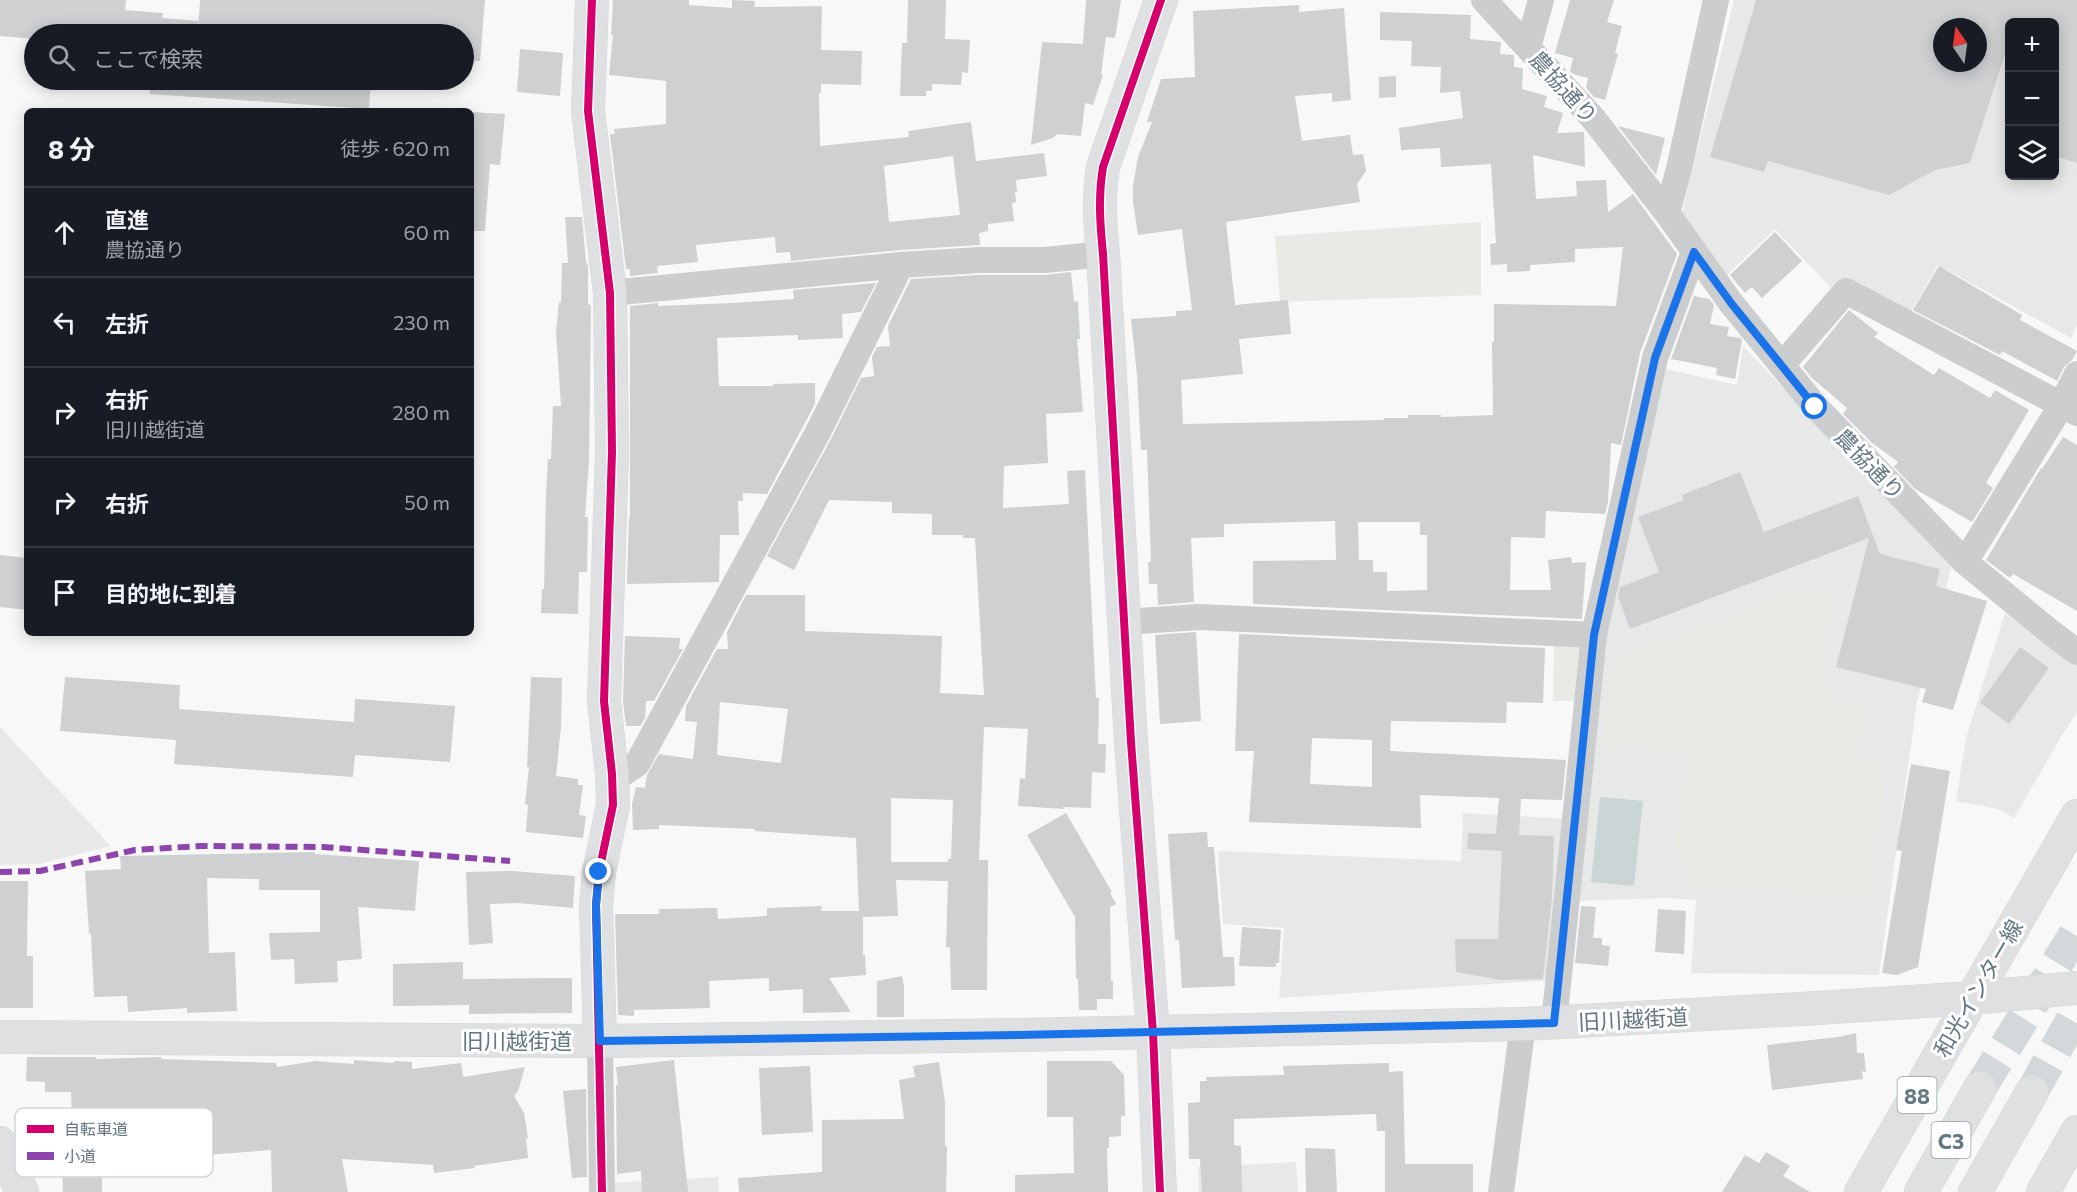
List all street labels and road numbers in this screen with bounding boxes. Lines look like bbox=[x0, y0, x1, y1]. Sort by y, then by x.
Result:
street label: 農協通り bbox=[1525, 45, 1603, 129]
street label: 農協通り bbox=[1830, 423, 1910, 505]
street label: 和光インター線 bbox=[1928, 915, 2028, 1061]
street label: 旧川越街道 bbox=[1577, 1003, 1689, 1035]
street label: 旧川越街道 bbox=[462, 1027, 572, 1054]
road number: 88 bbox=[1898, 1077, 1936, 1113]
road number: C3 bbox=[1932, 1122, 1970, 1158]

